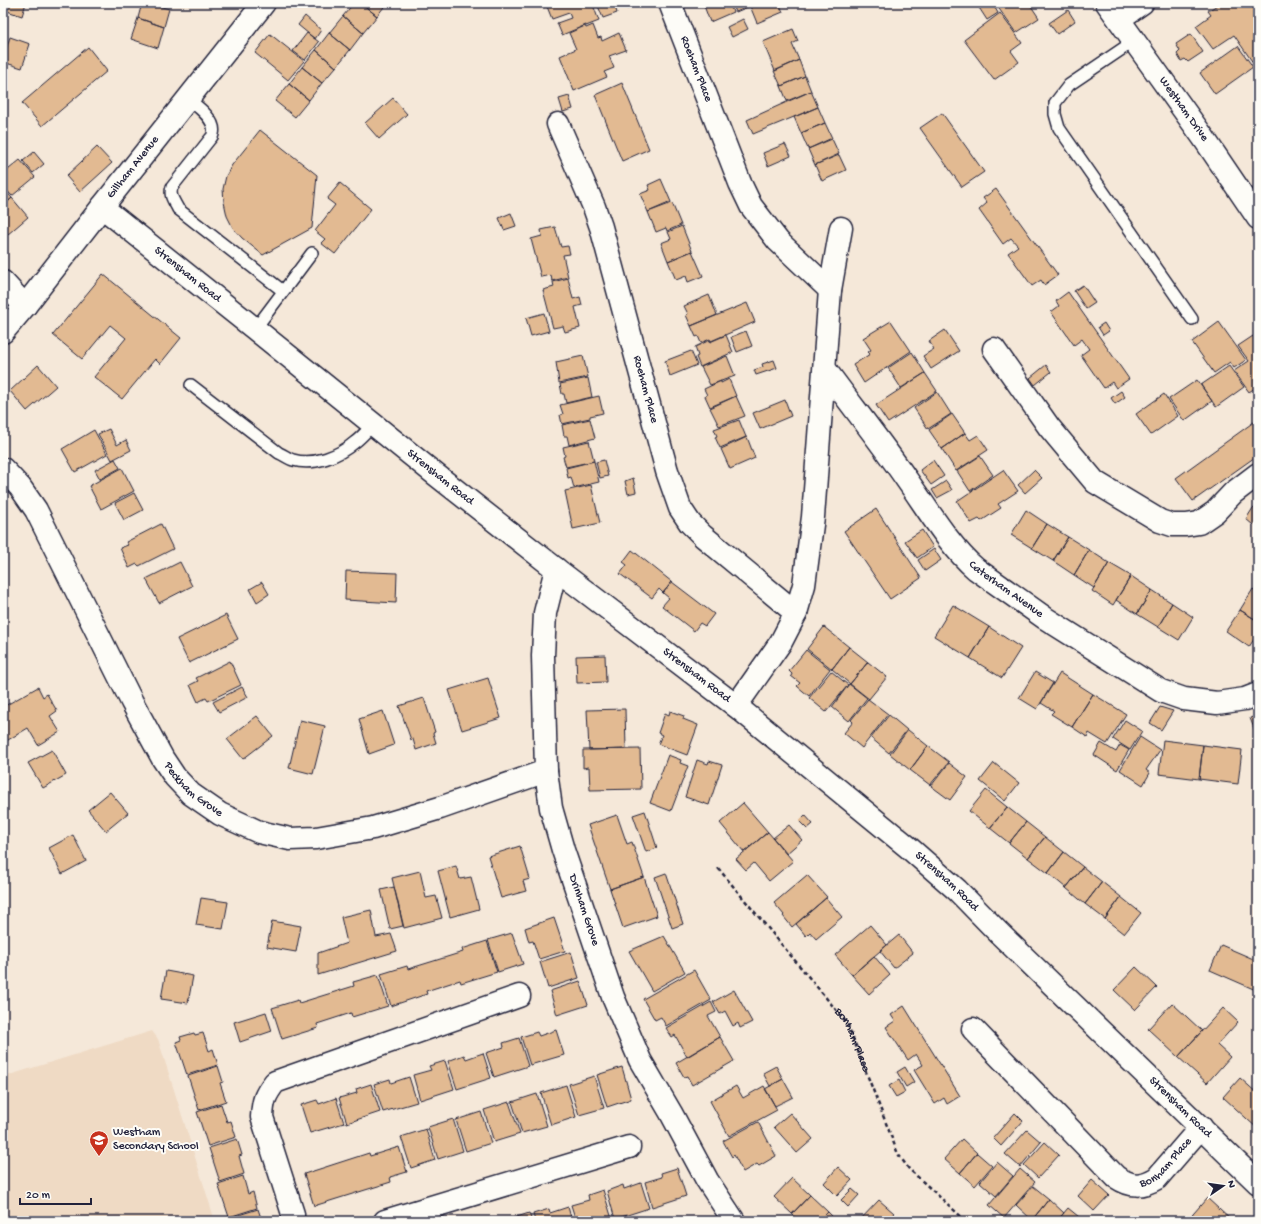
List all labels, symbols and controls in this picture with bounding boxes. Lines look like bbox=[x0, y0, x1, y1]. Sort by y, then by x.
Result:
street label: Roeham Place bbox=[677, 34, 715, 105]
street label: Westham Drive bbox=[1155, 74, 1212, 145]
street label: Gillham Avenue bbox=[104, 133, 163, 202]
street label: Strensham Road bbox=[151, 244, 224, 307]
street label: Roeham Place bbox=[629, 354, 661, 426]
street label: Strensham Road bbox=[404, 447, 477, 509]
street label: Caterham Avenue bbox=[965, 558, 1046, 622]
street label: Strensham Road bbox=[660, 645, 734, 707]
street label: Peckham Grove bbox=[160, 759, 226, 821]
street label: Strensham Road bbox=[912, 849, 982, 915]
street label: Drinham Grove bbox=[565, 872, 602, 948]
street label: Bonham Place bbox=[830, 1005, 873, 1075]
street label: Strensham Road bbox=[1146, 1074, 1215, 1142]
place label: Westham Secondary School bbox=[113, 1126, 199, 1154]
school or university icon: Westham Secondary School bbox=[88, 1129, 110, 1157]
street label: Bonham Place bbox=[1138, 1134, 1196, 1192]
north arrow bbox=[1203, 1166, 1243, 1206]
text: N bbox=[1224, 1179, 1237, 1189]
scale bar bbox=[20, 1180, 91, 1206]
text: 20 m bbox=[26, 1189, 51, 1203]

